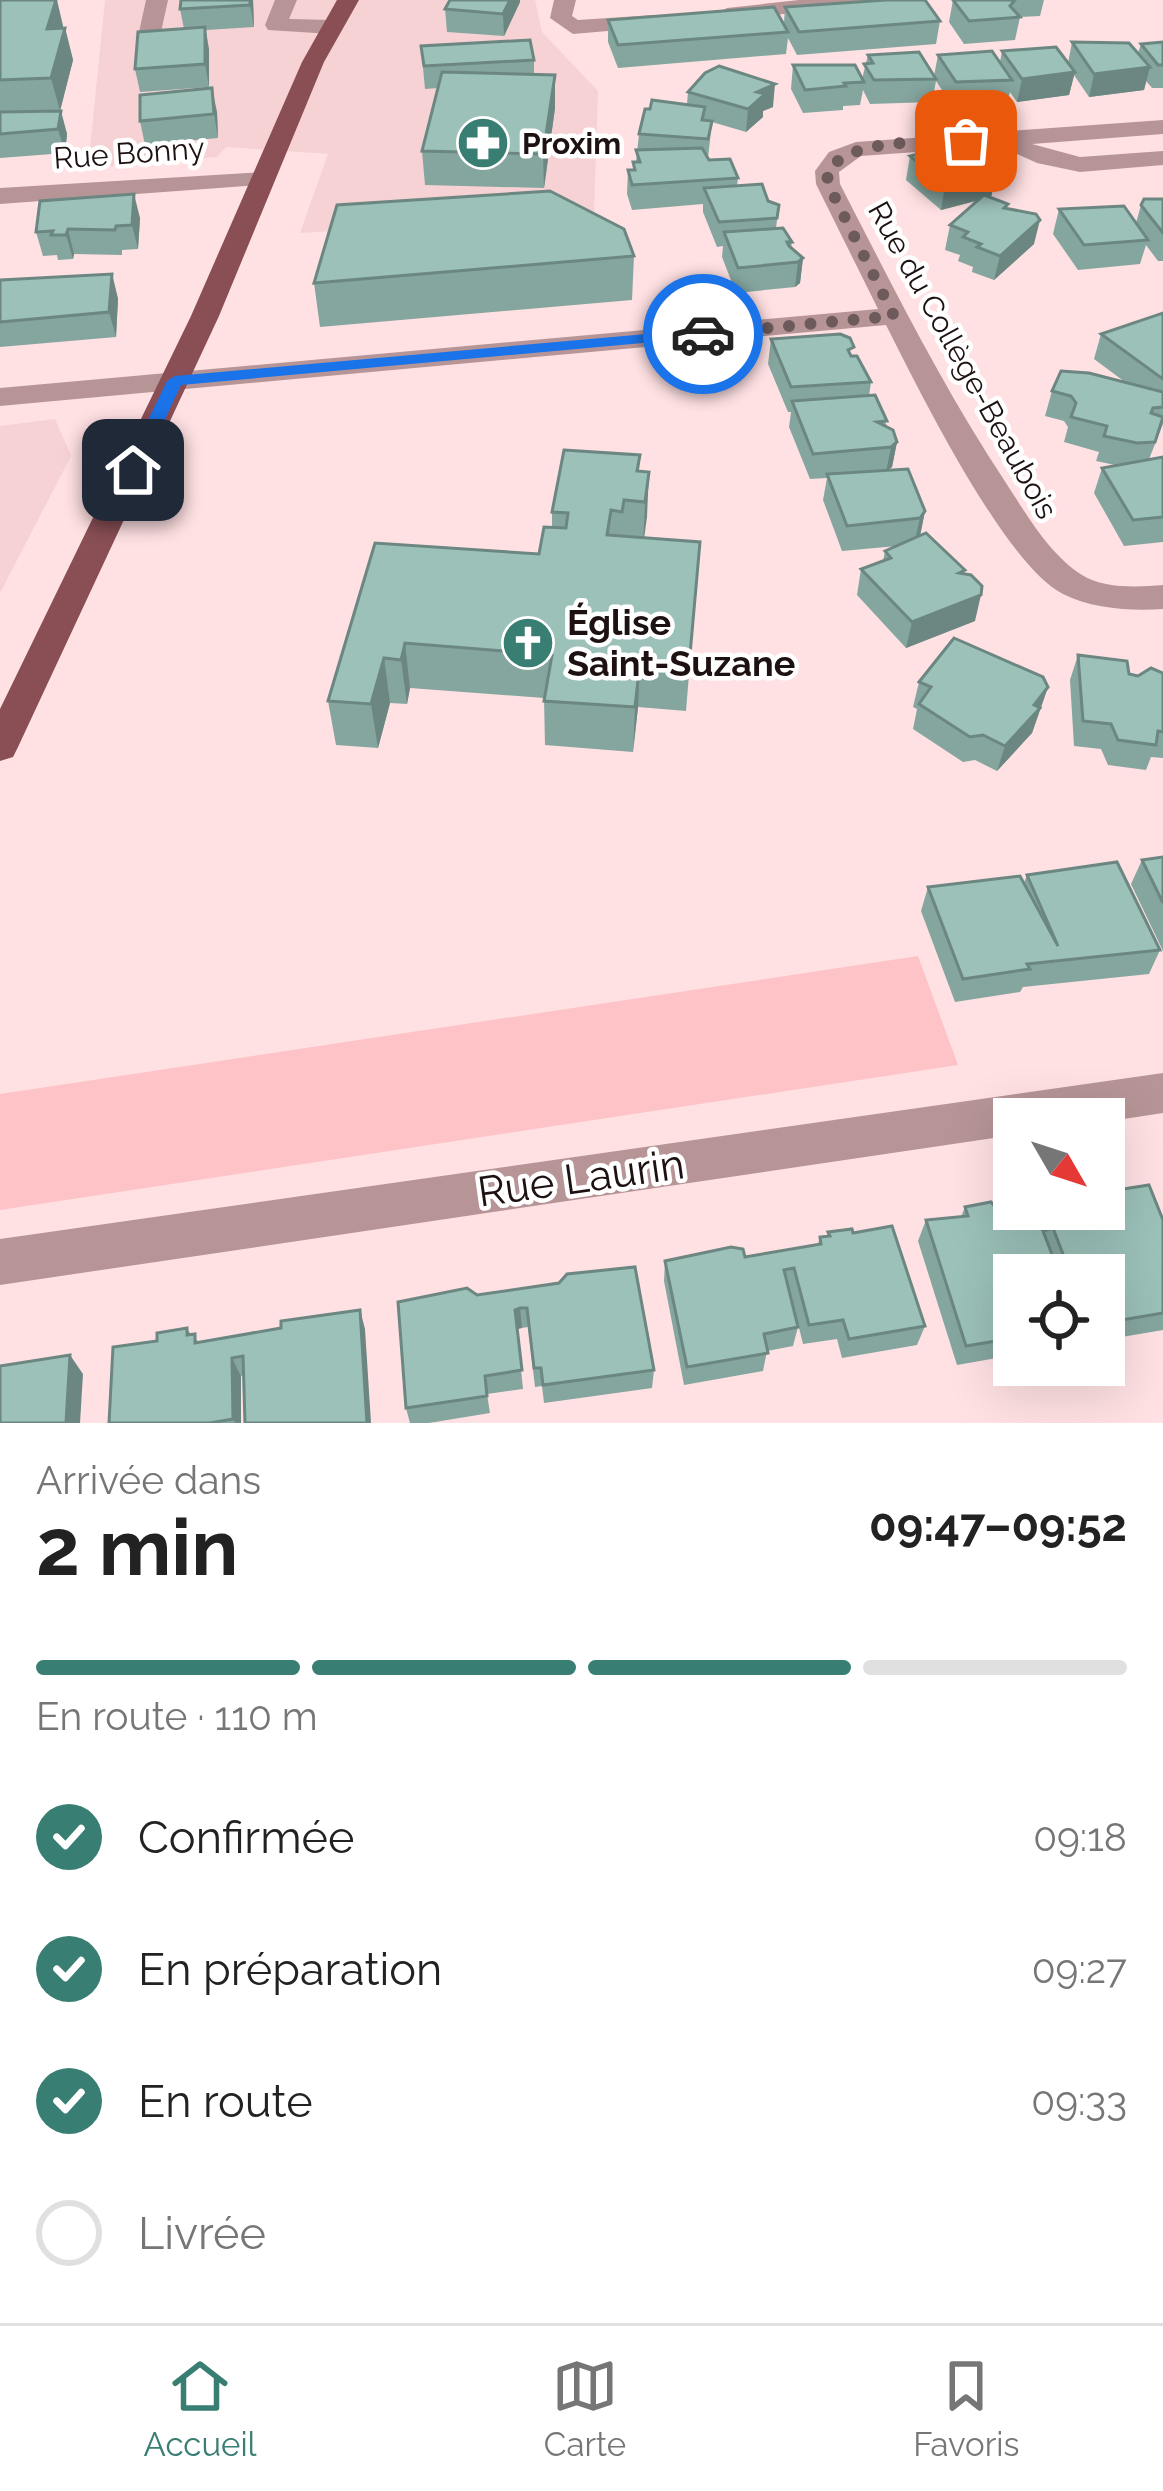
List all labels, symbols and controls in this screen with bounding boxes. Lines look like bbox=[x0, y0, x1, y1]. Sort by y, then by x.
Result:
pin bbox=[915, 90, 1017, 192]
icon: bag bbox=[933, 108, 999, 174]
pharmacy icon: Proxim bbox=[455, 115, 511, 171]
place label: Proxim bbox=[522, 126, 621, 161]
street label: Rue Bonny bbox=[52, 130, 206, 176]
street label: Rue du Collège-Beaubois bbox=[861, 195, 1065, 525]
courier bbox=[643, 274, 763, 394]
icon: car bbox=[670, 301, 736, 367]
pin bbox=[82, 419, 184, 521]
icon: home bbox=[100, 437, 166, 503]
place label: Église Saint-Suzane bbox=[567, 601, 795, 684]
church icon: Église Saint-Suzane bbox=[500, 615, 556, 671]
north arrow bbox=[993, 1098, 1125, 1230]
map controls bbox=[993, 1098, 1125, 1386]
street label: Rue Laurin bbox=[475, 1139, 687, 1217]
button: locate bbox=[993, 1254, 1125, 1386]
text: Arrivée dans bbox=[36, 1457, 261, 1503]
text: 09:47–09:52 bbox=[869, 1499, 1127, 1552]
text: 2 min bbox=[36, 1502, 238, 1593]
text: En route · 110 m bbox=[36, 1693, 318, 1739]
icon: check bbox=[36, 1804, 102, 1870]
text: Confirmée bbox=[138, 1811, 354, 1864]
text: 09:18 bbox=[1033, 1814, 1127, 1860]
icon: check bbox=[36, 1936, 102, 2002]
text: En préparation bbox=[138, 1943, 442, 1996]
text: 09:27 bbox=[1032, 1946, 1127, 1992]
icon: check bbox=[36, 2068, 102, 2134]
text: En route bbox=[138, 2075, 313, 2128]
text: 09:33 bbox=[1031, 2078, 1127, 2124]
text: Livrée bbox=[138, 2207, 266, 2260]
tab: Accueil bbox=[144, 2353, 257, 2464]
tab: Carte bbox=[544, 2353, 626, 2464]
tab: Favoris bbox=[913, 2353, 1019, 2464]

